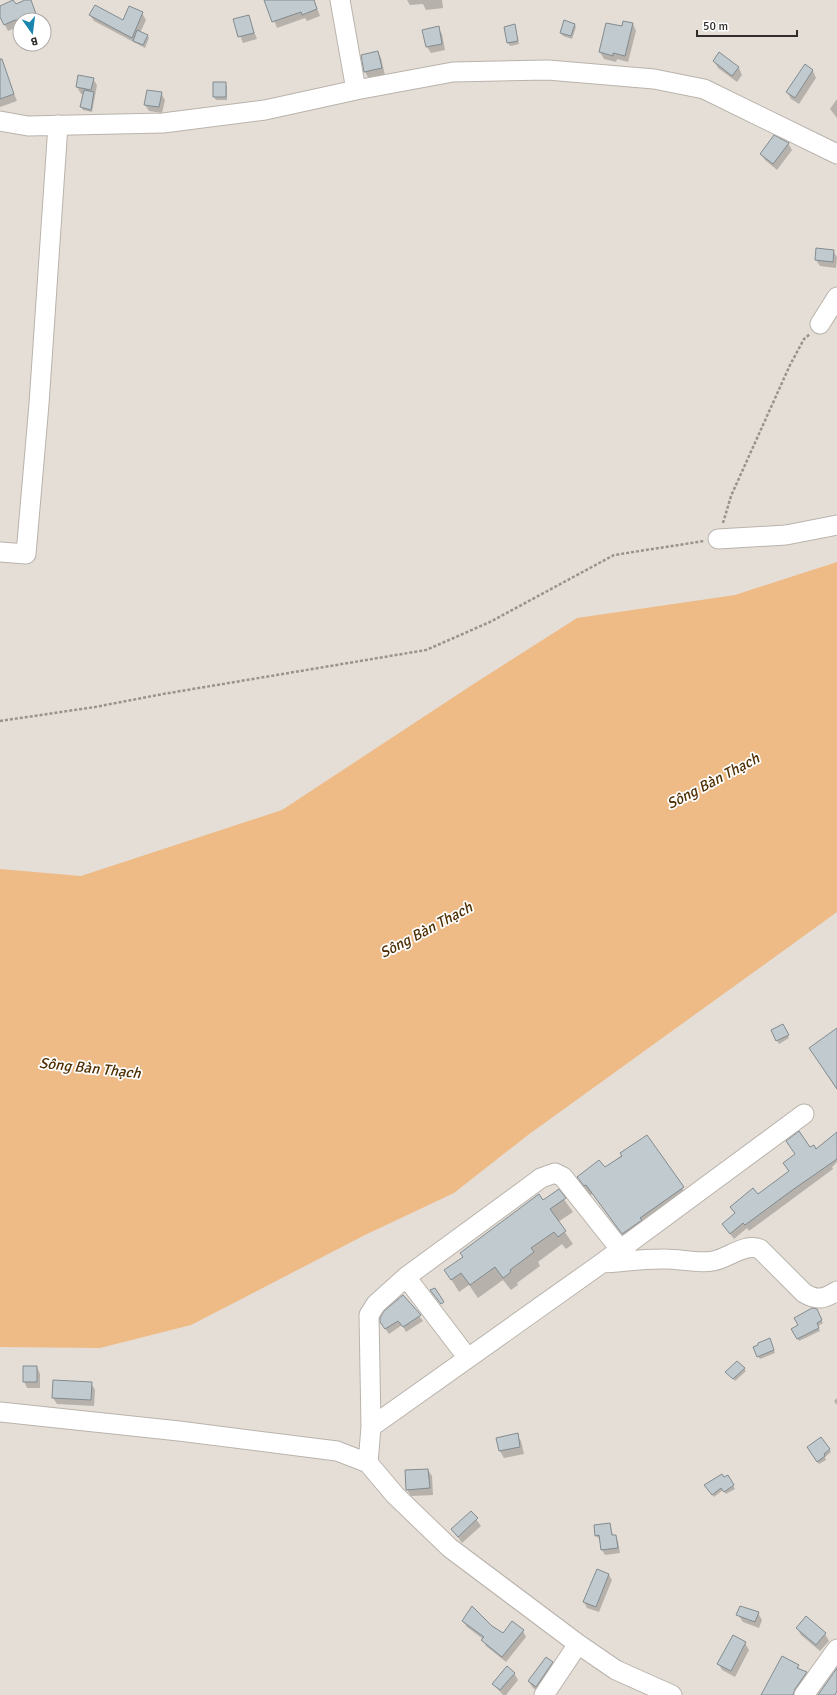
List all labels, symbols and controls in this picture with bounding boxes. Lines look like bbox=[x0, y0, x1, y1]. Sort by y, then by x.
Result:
north arrow bbox=[12, 12, 52, 52]
scale bar bbox=[697, 12, 797, 38]
text: 50 m bbox=[703, 19, 728, 34]
text: B bbox=[29, 34, 39, 48]
water label: Sông Bàn Thạch bbox=[664, 749, 763, 813]
water label: Sông Bàn Thạch bbox=[377, 898, 476, 962]
water label: Sông Bàn Thạch bbox=[38, 1054, 143, 1082]

